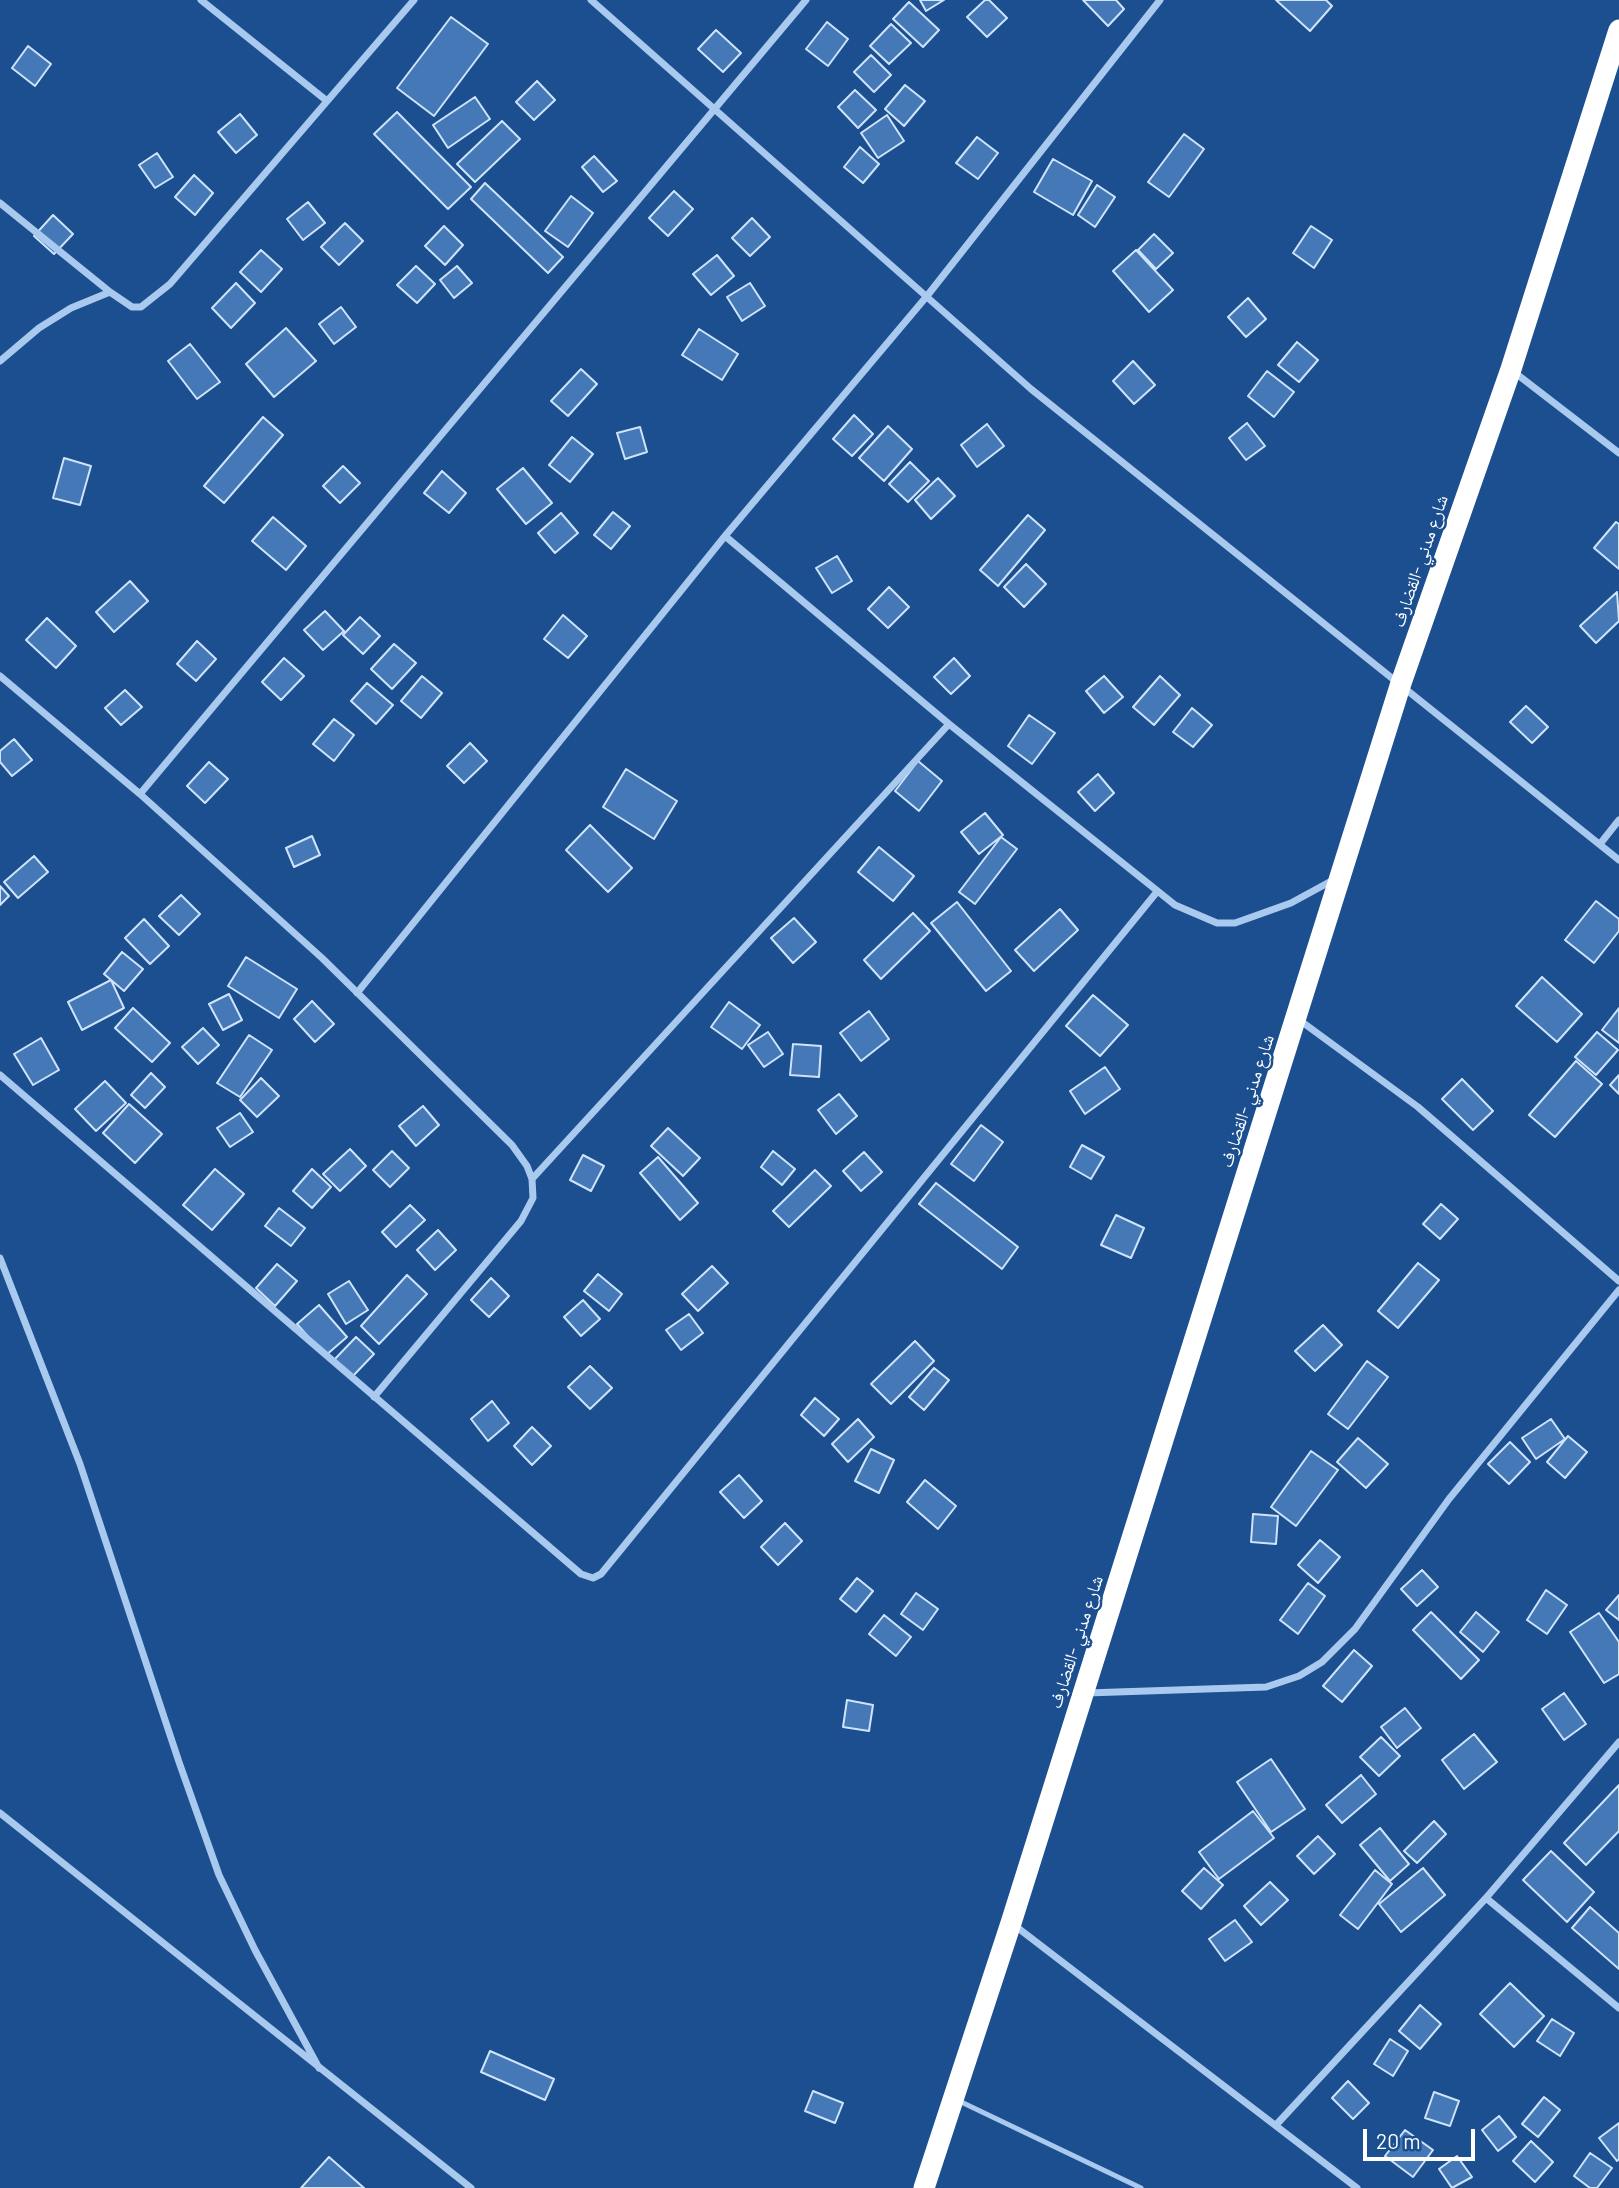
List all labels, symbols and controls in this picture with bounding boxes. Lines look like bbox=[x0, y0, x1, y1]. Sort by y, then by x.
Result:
street label: شارع مدني -القضارف bbox=[1387, 492, 1453, 630]
street label: شارع مدني -القضارف bbox=[1215, 1032, 1279, 1170]
street label: شارع مدني -القضارف bbox=[1044, 1573, 1108, 1711]
scale bar bbox=[1367, 2114, 1479, 2158]
text: 20 m bbox=[1376, 2128, 1421, 2153]

